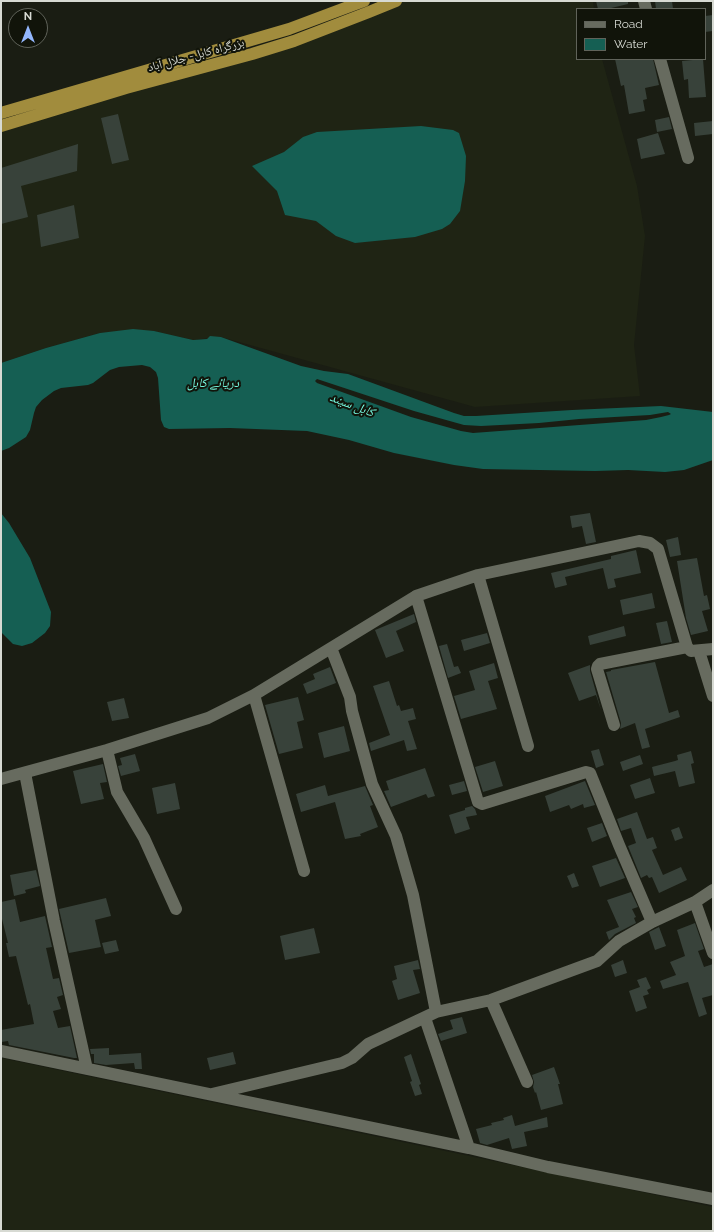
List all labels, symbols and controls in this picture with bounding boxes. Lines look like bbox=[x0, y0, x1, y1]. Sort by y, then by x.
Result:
north arrow bbox=[8, 8, 48, 48]
legend bbox=[576, 8, 706, 60]
text: N bbox=[24, 10, 32, 23]
text: Road bbox=[614, 17, 643, 31]
street label: بزرگراه کابل- جلال آباد bbox=[146, 35, 246, 75]
text: Water bbox=[614, 37, 648, 51]
water label: دریائے کابل bbox=[187, 375, 239, 391]
water label: کابل سيند bbox=[328, 389, 376, 421]

